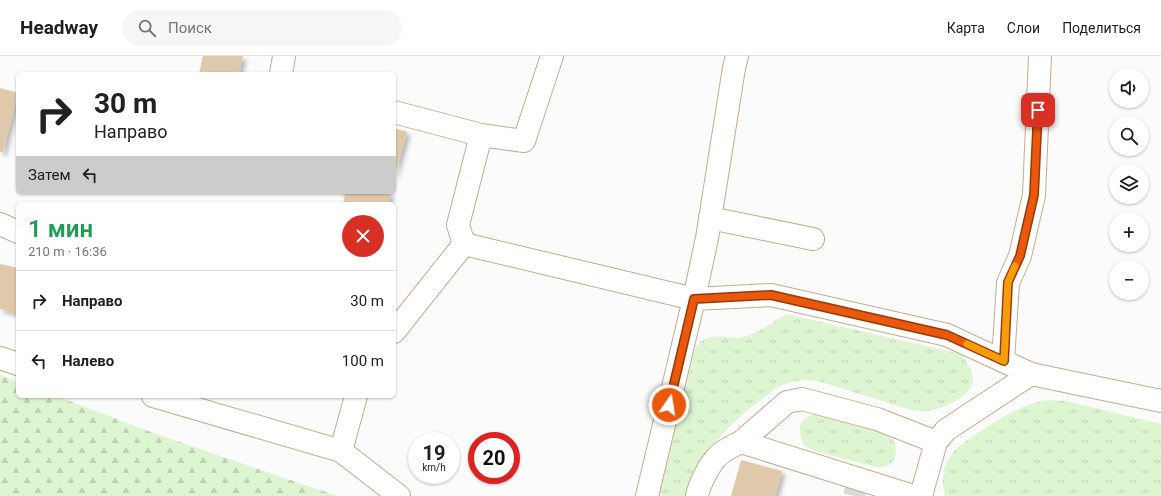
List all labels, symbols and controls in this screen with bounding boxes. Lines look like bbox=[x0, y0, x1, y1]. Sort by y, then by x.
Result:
search box bbox=[122, 10, 402, 46]
text: Headway bbox=[20, 16, 98, 39]
icon: search bbox=[136, 17, 158, 39]
text: Поиск bbox=[168, 19, 212, 37]
text: Карта bbox=[947, 20, 985, 36]
text: Слои bbox=[1007, 20, 1040, 36]
text: Поделиться bbox=[1062, 20, 1141, 36]
map controls bbox=[1109, 68, 1149, 300]
button: sound bbox=[1109, 68, 1149, 108]
text: 30 m bbox=[94, 87, 157, 120]
icon: right bbox=[28, 88, 80, 140]
pin bbox=[1021, 93, 1055, 127]
icon: arrive bbox=[1027, 99, 1049, 121]
button: search bbox=[1109, 116, 1149, 156]
text: Направо bbox=[94, 121, 167, 142]
icon: left bbox=[79, 164, 101, 186]
button: layers bbox=[1109, 164, 1149, 204]
text: Затем bbox=[28, 166, 71, 184]
button: + bbox=[1109, 212, 1149, 252]
text: 1 мин bbox=[28, 215, 93, 243]
button: close bbox=[342, 215, 384, 257]
text: 210 m · 16:36 bbox=[28, 244, 107, 259]
button: − bbox=[1109, 260, 1149, 300]
icon: right bbox=[28, 290, 50, 312]
text: Направо bbox=[62, 292, 123, 310]
text: 30 m bbox=[350, 292, 384, 310]
icon: left bbox=[28, 350, 50, 372]
text: Налево bbox=[62, 352, 114, 370]
text: 100 m bbox=[342, 352, 384, 370]
position arrow bbox=[648, 384, 690, 426]
speed limit sign: 20 bbox=[468, 432, 520, 484]
text: 19 bbox=[423, 441, 445, 465]
text: km/h bbox=[422, 462, 446, 473]

